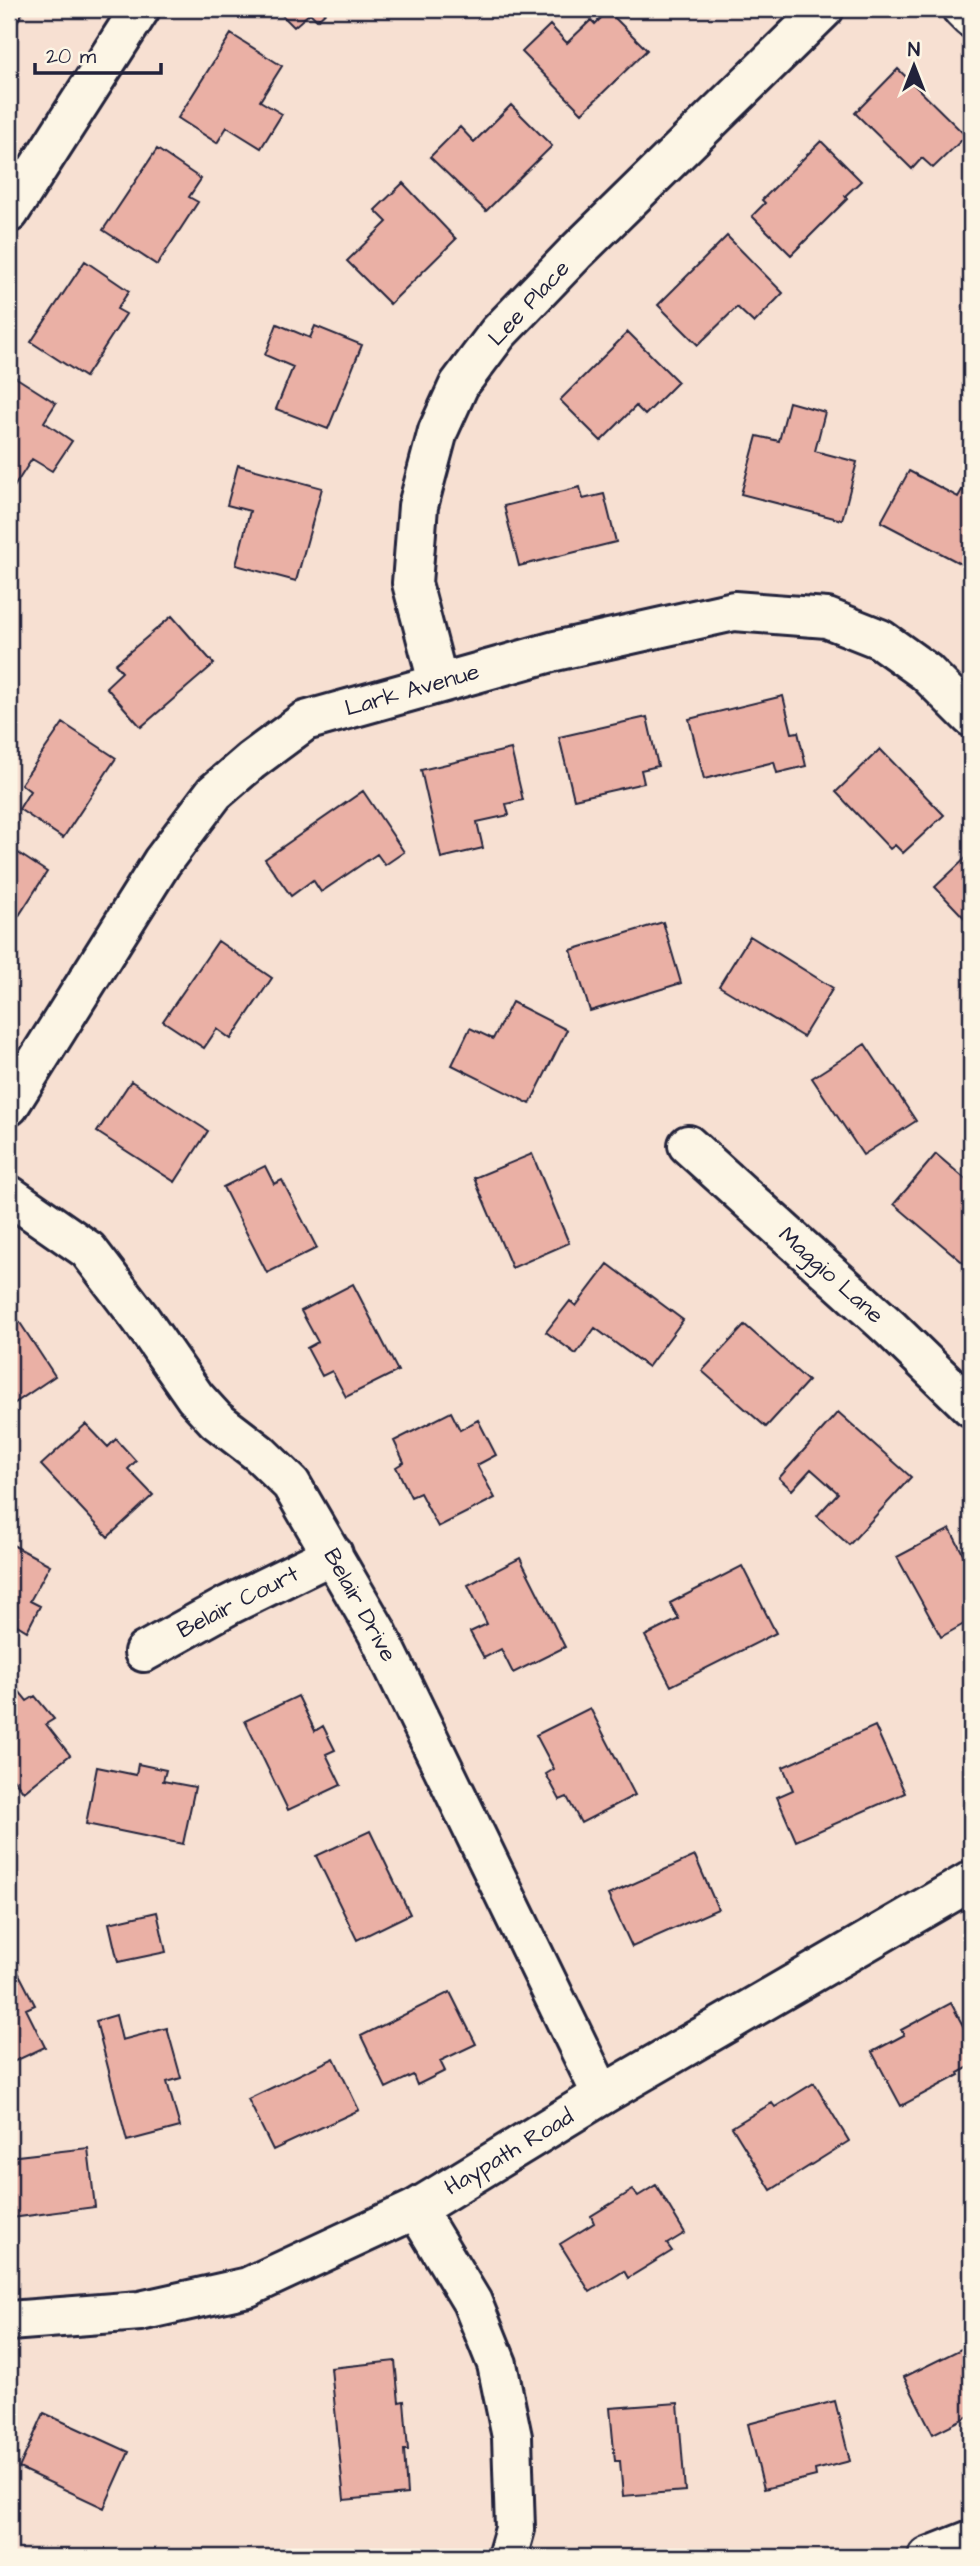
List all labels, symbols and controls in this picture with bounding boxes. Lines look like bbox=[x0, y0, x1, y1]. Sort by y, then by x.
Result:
scale bar bbox=[35, 32, 161, 76]
north arrow bbox=[878, 32, 948, 102]
text: N bbox=[908, 37, 920, 64]
text: 20 m bbox=[46, 42, 97, 71]
street label: Lee Place bbox=[481, 253, 577, 353]
street label: Lark Avenue bbox=[341, 656, 483, 724]
street label: Maggio Lane bbox=[771, 1219, 891, 1332]
street label: Belair Drive bbox=[316, 1543, 404, 1667]
street label: Belair Court bbox=[172, 1557, 305, 1646]
street label: Haypath Road bbox=[438, 2101, 580, 2204]

